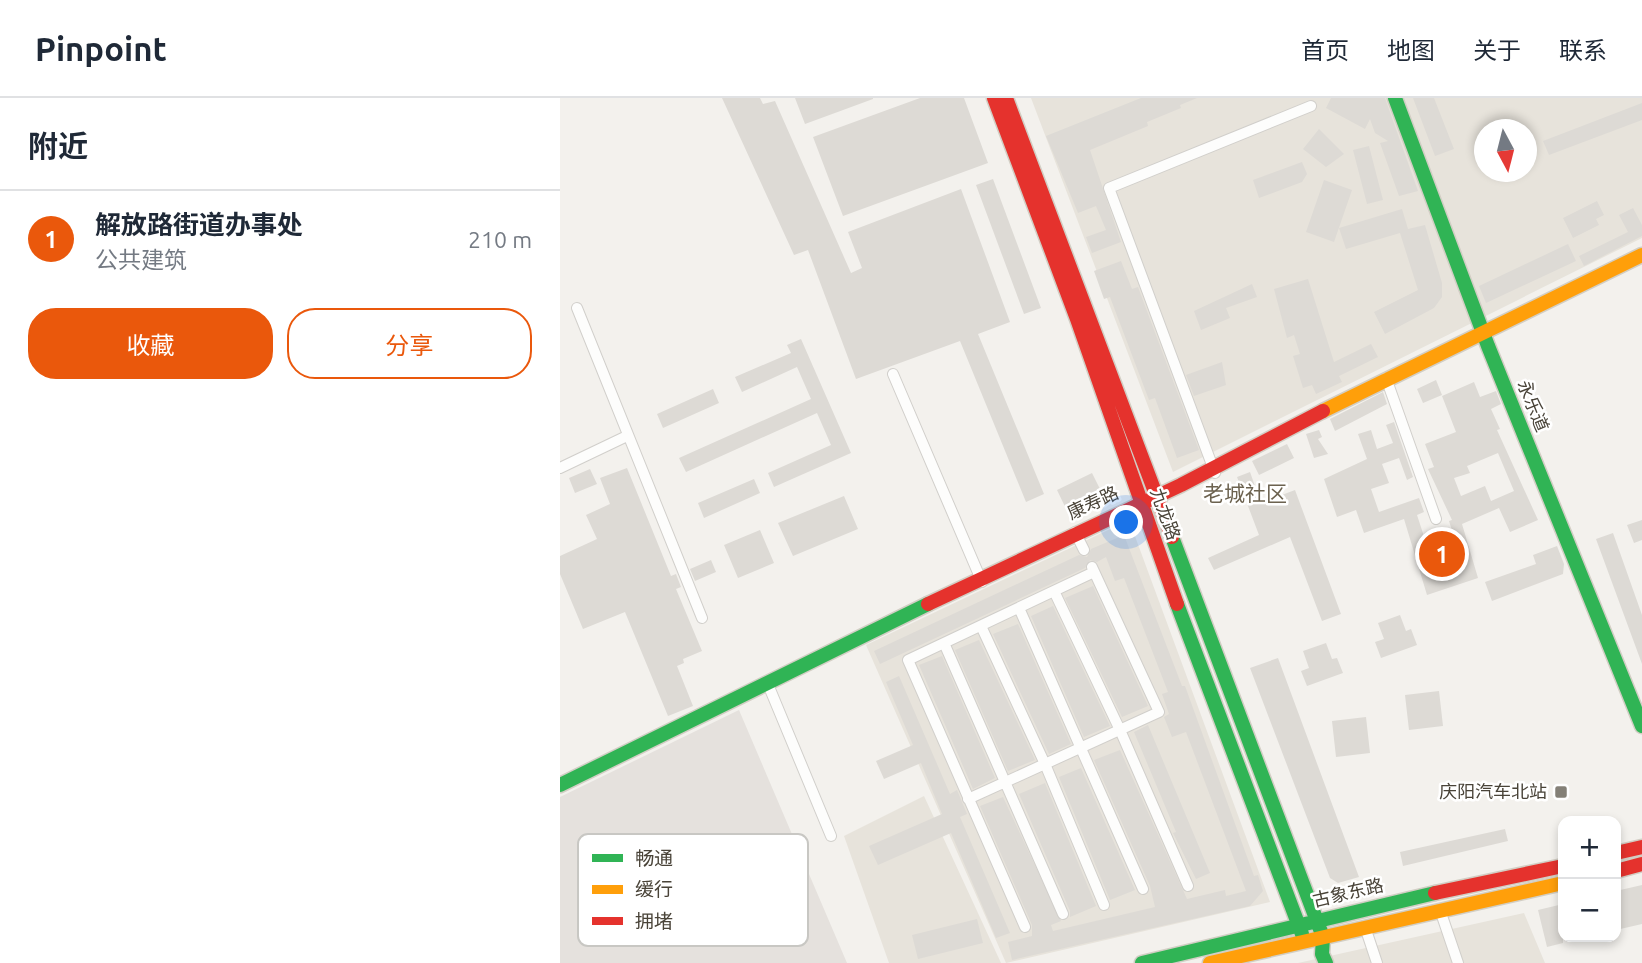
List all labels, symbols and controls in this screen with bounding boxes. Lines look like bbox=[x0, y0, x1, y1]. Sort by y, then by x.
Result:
text: Pinpoint bbox=[35, 30, 167, 67]
text: 首页 bbox=[1301, 37, 1349, 64]
text: 地图 bbox=[1387, 37, 1435, 64]
text: 关于 bbox=[1473, 37, 1521, 64]
text: 联系 bbox=[1559, 37, 1607, 64]
north arrow bbox=[1474, 119, 1537, 182]
text: 附近 bbox=[28, 129, 88, 163]
text: 解放路街道办事处 bbox=[95, 210, 303, 239]
text: 1 bbox=[45, 227, 57, 252]
text: 210 m bbox=[468, 227, 532, 252]
text: 公共建筑 bbox=[95, 247, 187, 272]
button: 收藏 bbox=[28, 308, 273, 379]
button: 分享 bbox=[287, 308, 532, 379]
street label: 永乐道 bbox=[1515, 377, 1553, 434]
district label: 老城社区 bbox=[1203, 481, 1287, 505]
street label: 康寿路 bbox=[1064, 482, 1121, 523]
street label: 九龙路 bbox=[1147, 485, 1185, 542]
your location bbox=[1109, 505, 1143, 539]
pin: 1 bbox=[1419, 528, 1465, 580]
place label: 庆阳汽车北站 bbox=[1439, 781, 1547, 801]
marker: 庆阳汽车北站 bbox=[1553, 784, 1569, 800]
map controls bbox=[1558, 816, 1621, 942]
button: + bbox=[1558, 816, 1621, 879]
legend bbox=[578, 834, 808, 946]
text: 畅通 bbox=[635, 847, 673, 869]
street label: 古象东路 bbox=[1310, 874, 1385, 910]
text: 缓行 bbox=[635, 878, 673, 900]
button: − bbox=[1558, 879, 1621, 942]
text: 拥堵 bbox=[635, 910, 673, 932]

